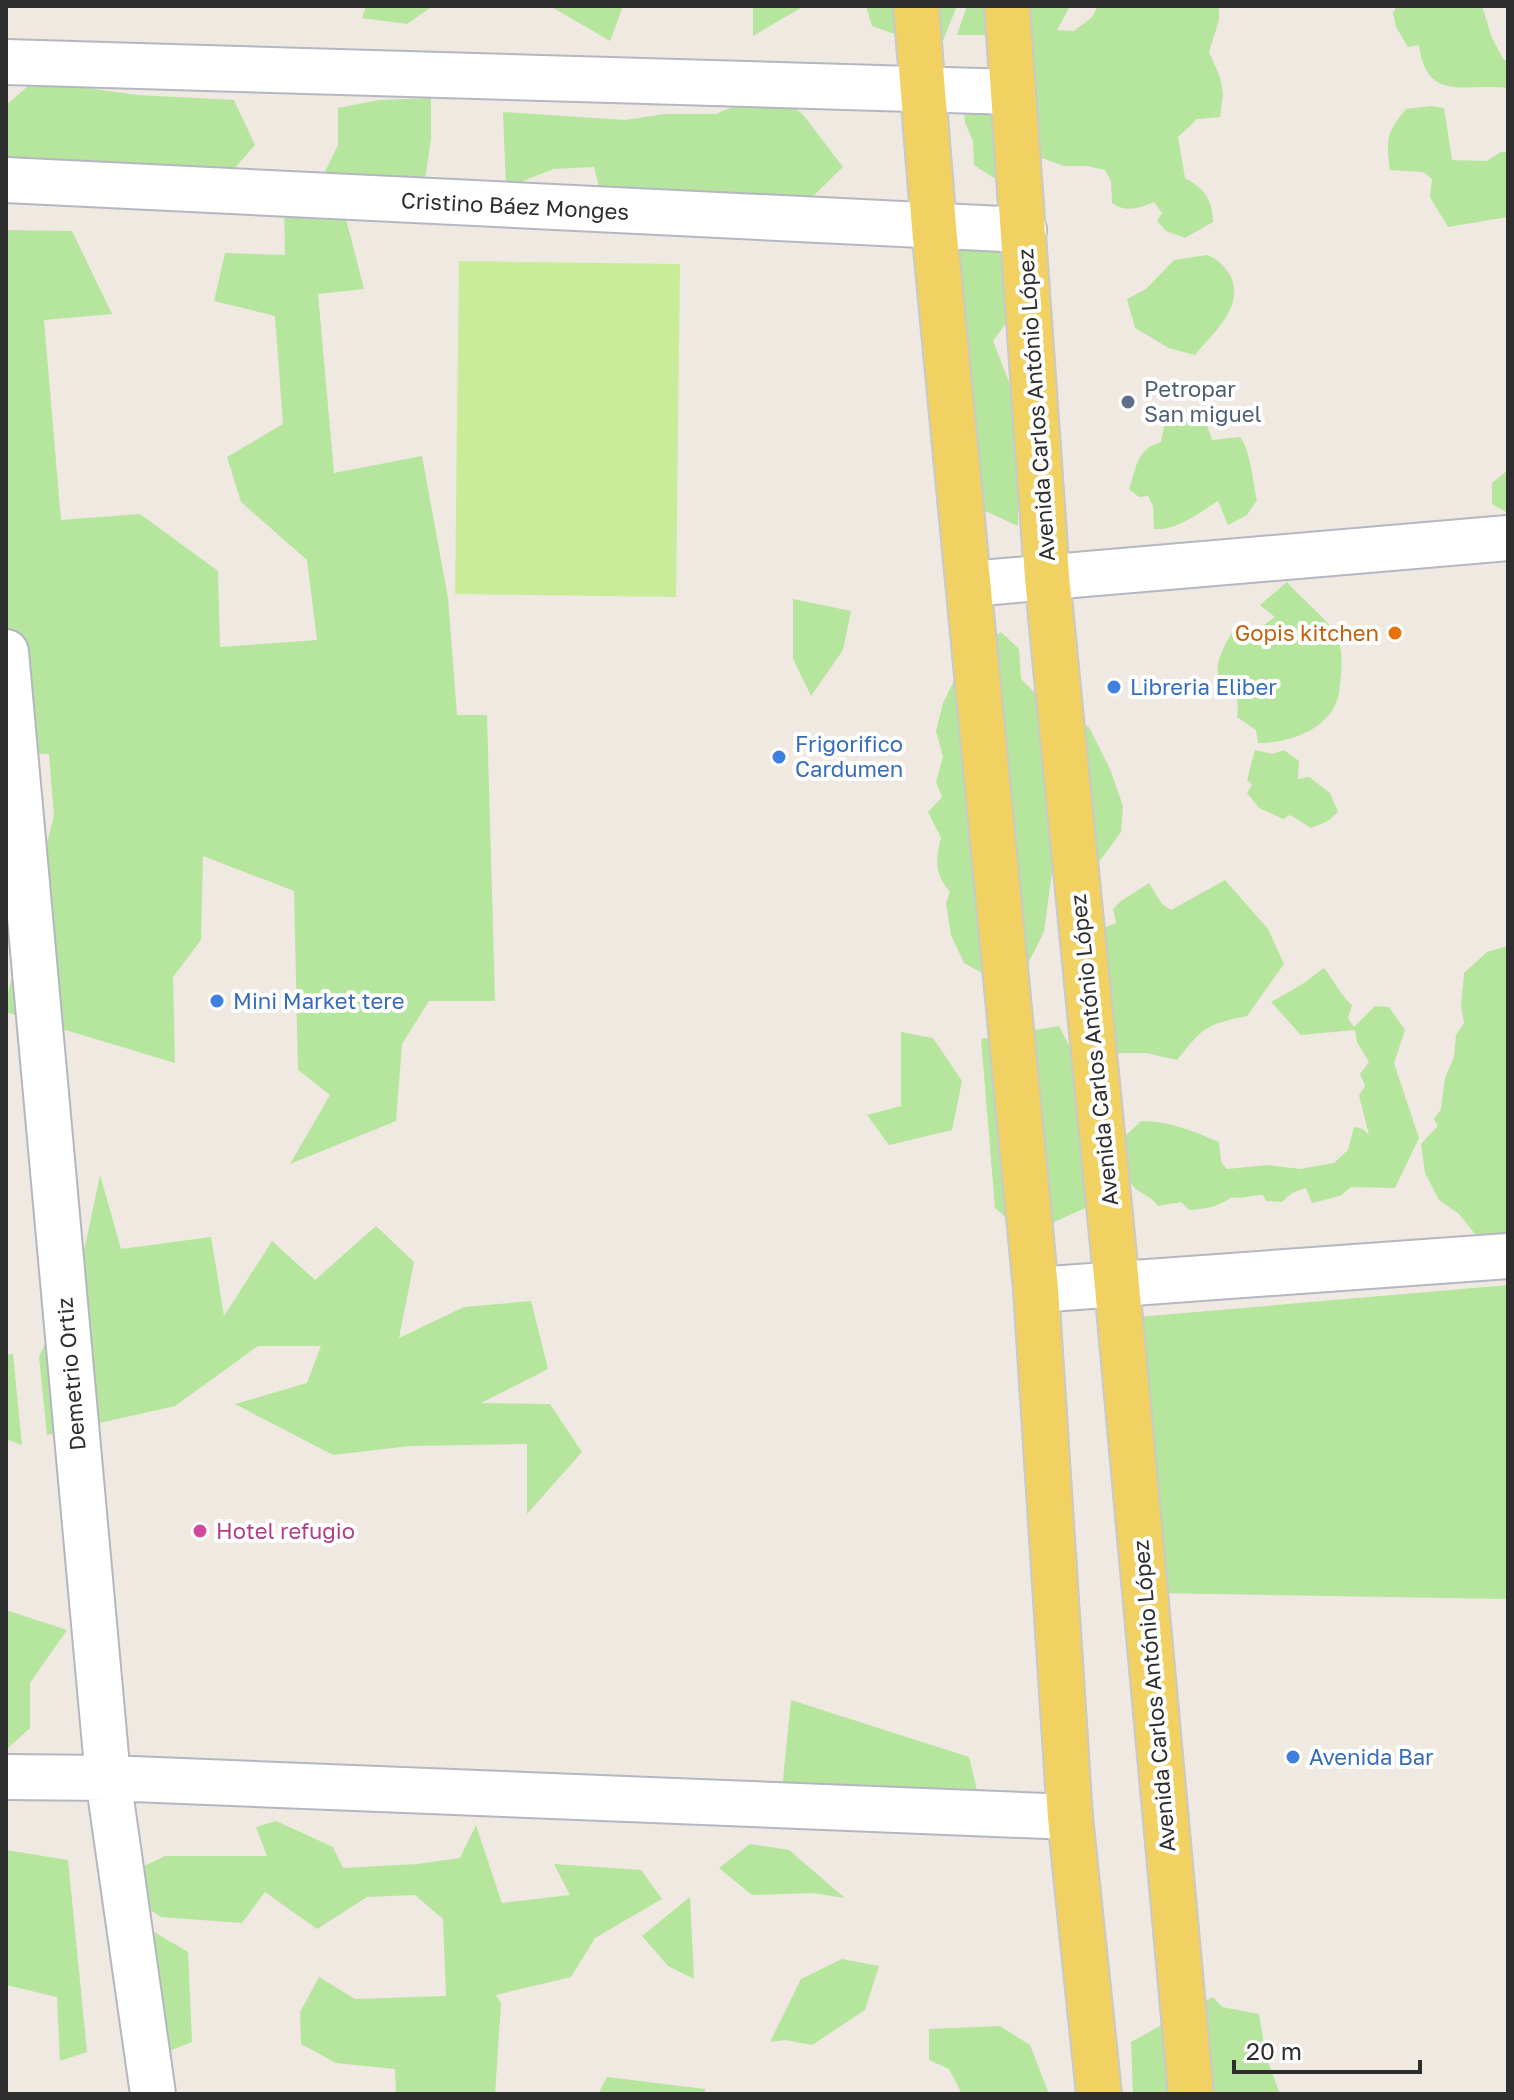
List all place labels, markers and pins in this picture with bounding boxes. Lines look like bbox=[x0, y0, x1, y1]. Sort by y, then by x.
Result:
place label: Petropar San miguel bbox=[1144, 375, 1262, 427]
marker: Petropar San miguel bbox=[1119, 393, 1137, 411]
place label: Gopis kitchen bbox=[1235, 619, 1379, 646]
marker: Gopis kitchen bbox=[1386, 624, 1404, 642]
place label: Libreria Eliber bbox=[1130, 673, 1277, 700]
marker: Libreria Eliber bbox=[1105, 678, 1123, 696]
place label: Frigorifico Cardumen bbox=[795, 730, 903, 782]
marker: Frigorifico Cardumen bbox=[770, 748, 788, 766]
place label: Mini Market tere bbox=[233, 987, 404, 1014]
marker: Mini Market tere bbox=[208, 992, 226, 1010]
place label: Hotel refugio bbox=[216, 1517, 355, 1544]
marker: Hotel refugio bbox=[191, 1522, 209, 1540]
place label: Avenida Bar bbox=[1309, 1743, 1434, 1770]
marker: Avenida Bar bbox=[1284, 1748, 1302, 1766]

